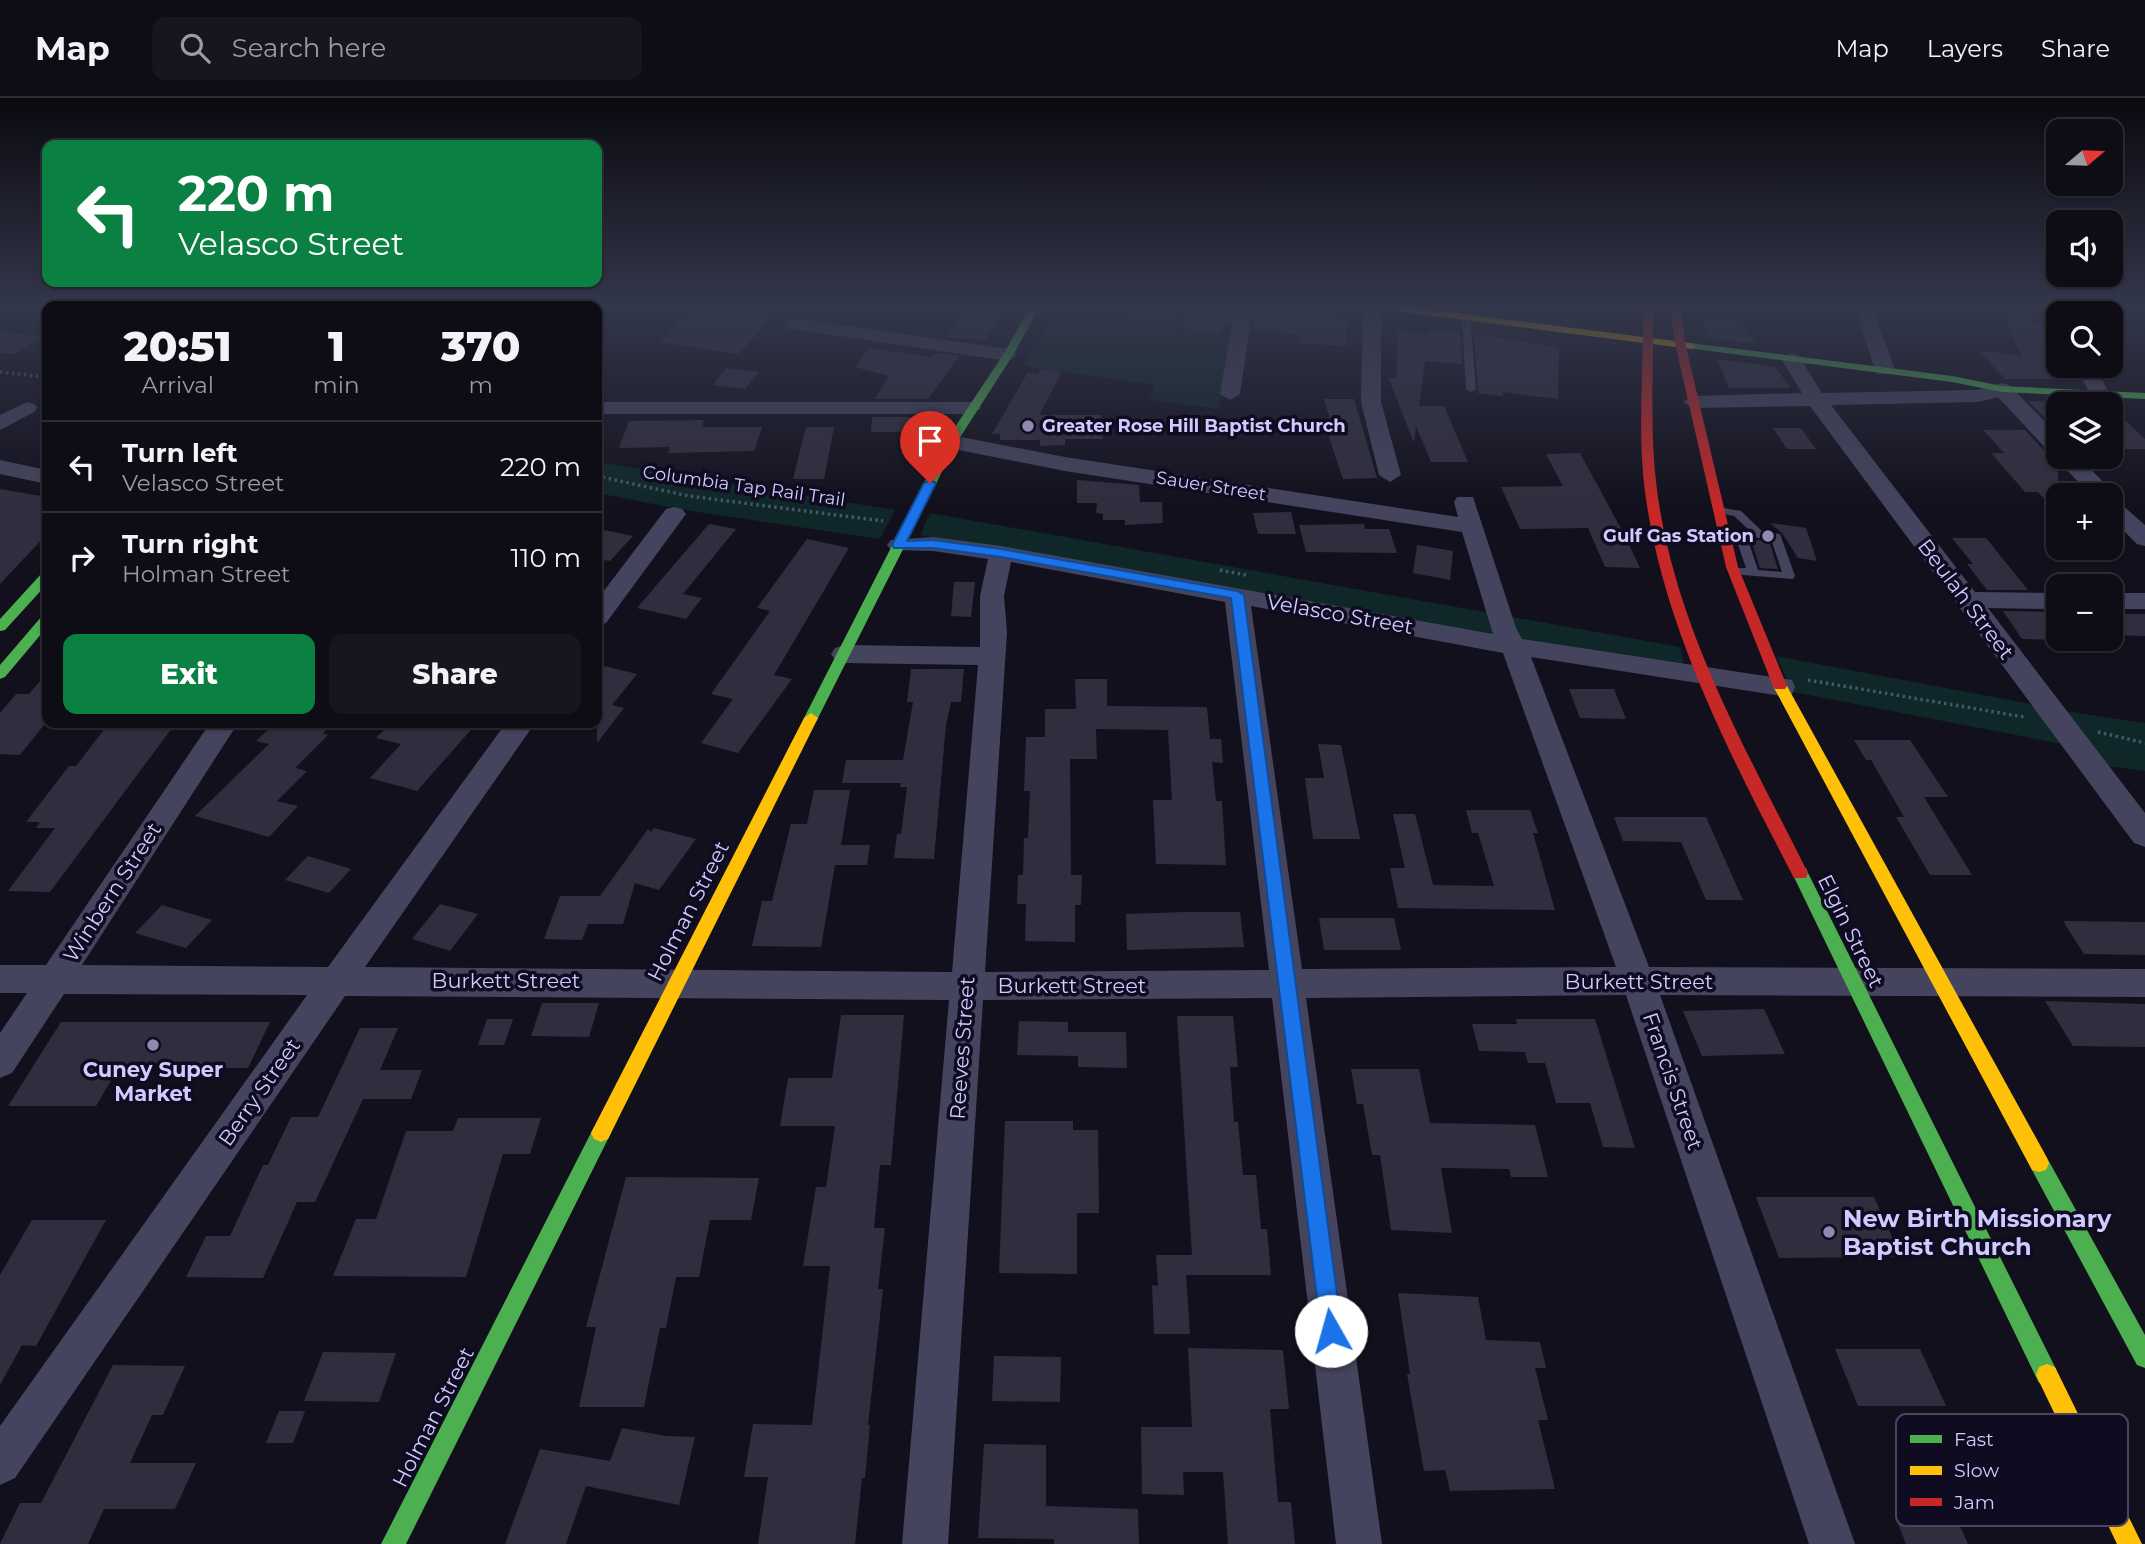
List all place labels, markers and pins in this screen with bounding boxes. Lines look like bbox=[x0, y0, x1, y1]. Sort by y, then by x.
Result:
pin bbox=[900, 411, 960, 483]
place label: Greater Rose Hill Baptist Church bbox=[1042, 415, 1346, 437]
marker: Greater Rose Hill Baptist Church bbox=[1020, 418, 1036, 434]
place label: Gulf Gas Station bbox=[1603, 525, 1754, 547]
marker: Gulf Gas Station bbox=[1760, 528, 1776, 544]
marker: Cuney Super Market bbox=[145, 1037, 161, 1053]
place label: Cuney Super Market bbox=[83, 1057, 223, 1106]
place label: New Birth Missionary Baptist Church bbox=[1843, 1204, 2112, 1261]
marker: New Birth Missionary Baptist Church bbox=[1821, 1224, 1837, 1240]

